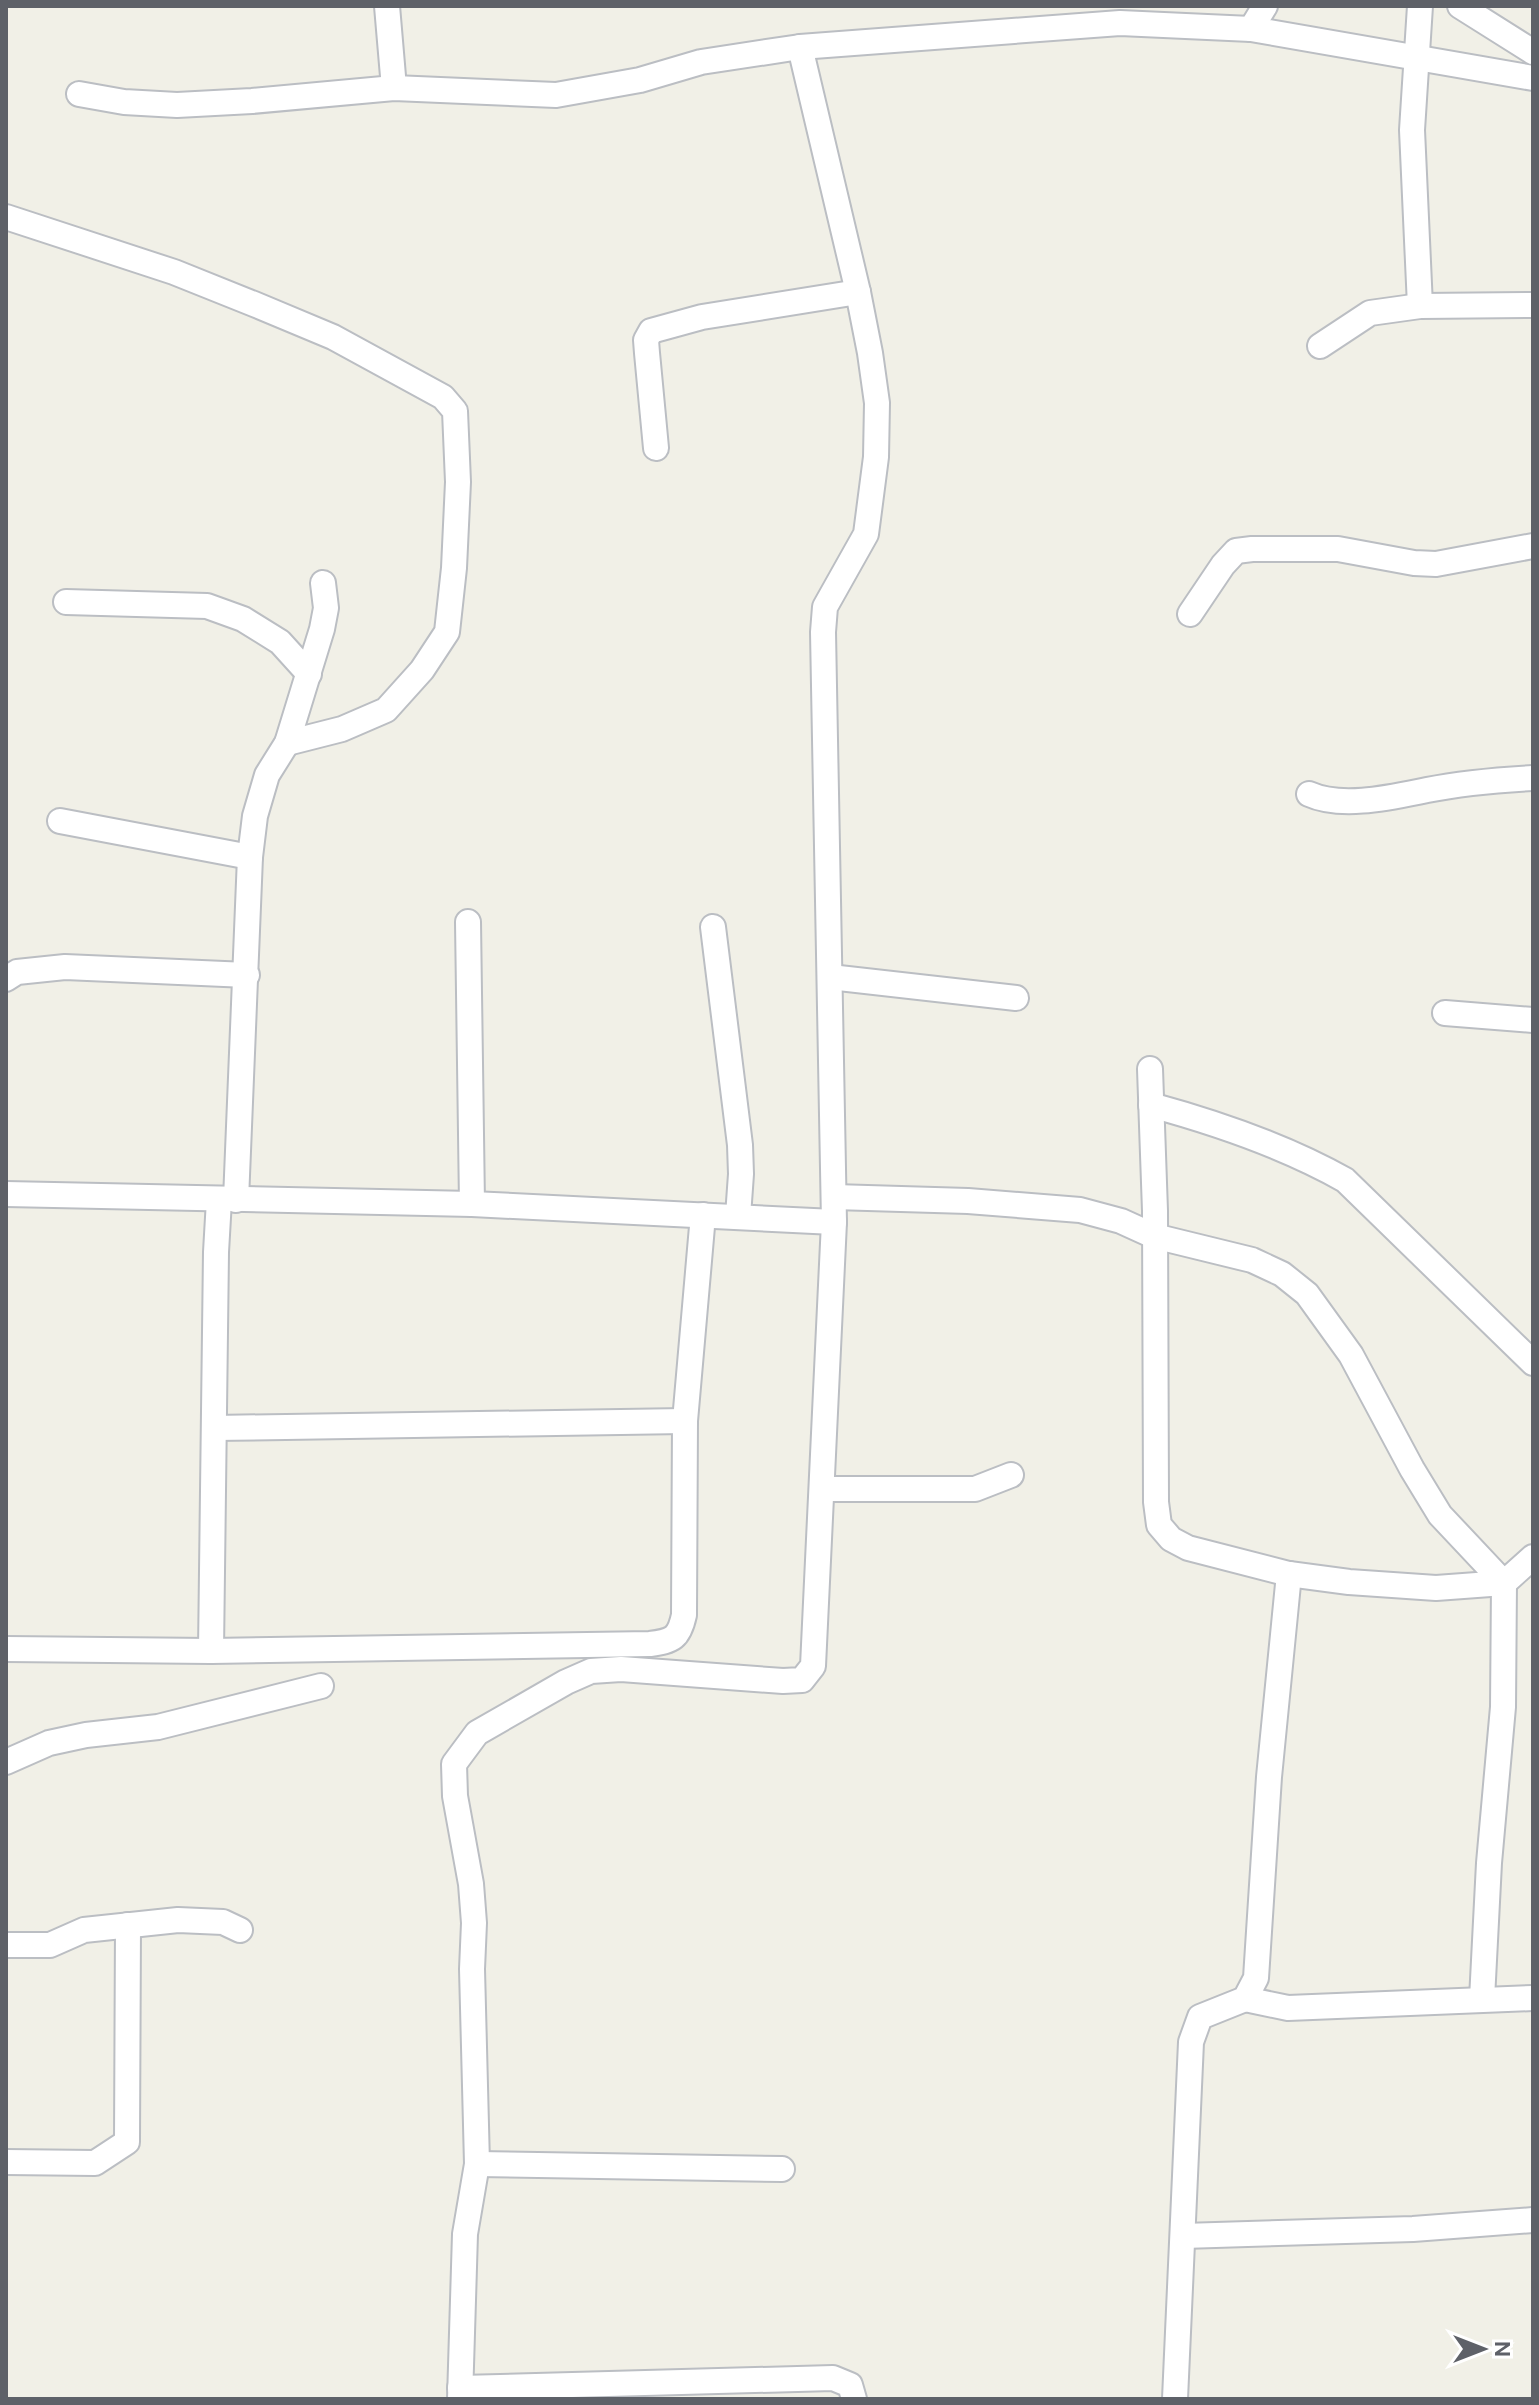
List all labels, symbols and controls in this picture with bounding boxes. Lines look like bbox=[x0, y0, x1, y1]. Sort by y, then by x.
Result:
north arrow bbox=[1443, 2309, 1523, 2389]
text: N bbox=[1488, 2341, 1517, 2357]

